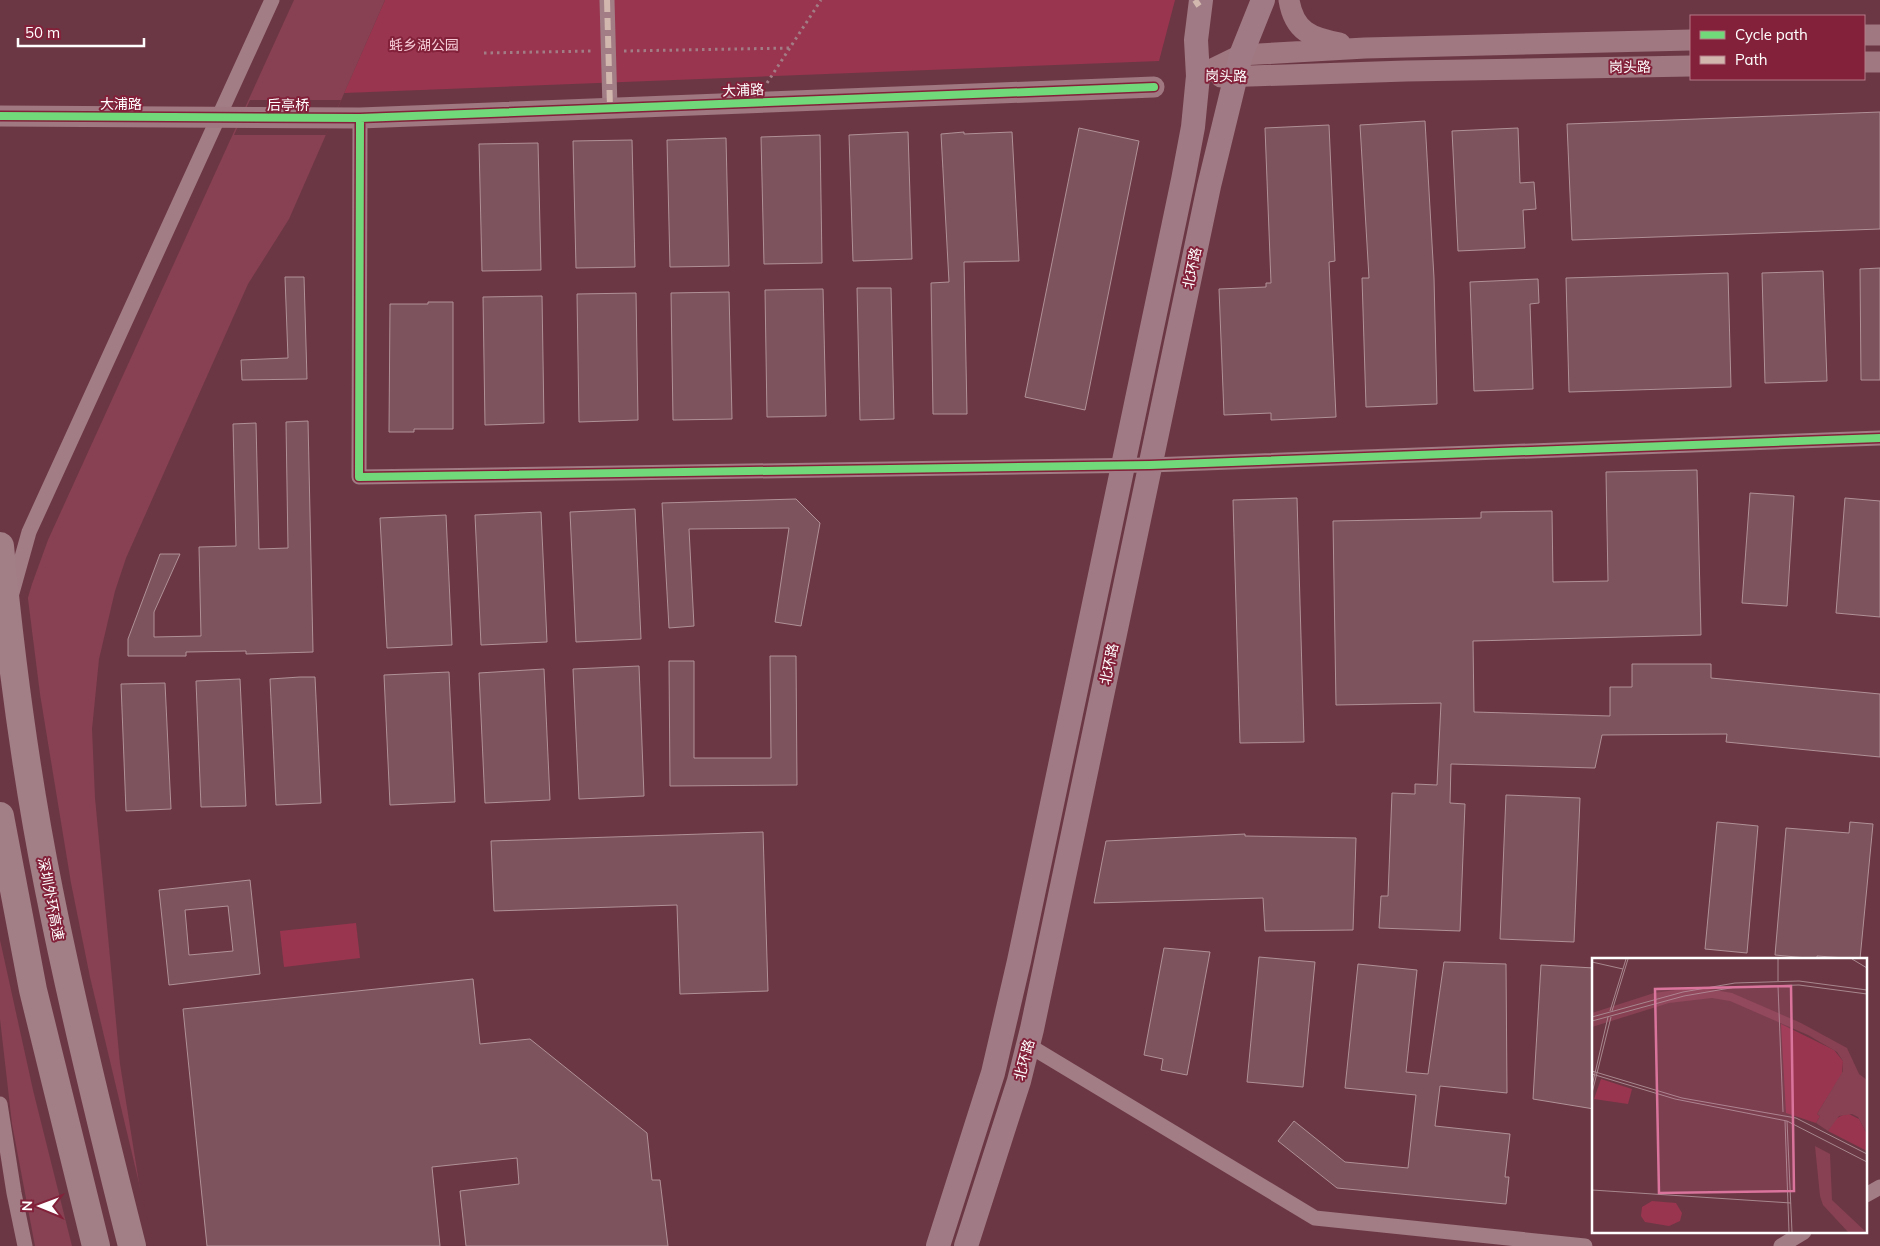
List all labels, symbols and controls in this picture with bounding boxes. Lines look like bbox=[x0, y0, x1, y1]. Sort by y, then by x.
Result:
scale bar bbox=[18, 15, 144, 47]
legend bbox=[1690, 15, 1865, 80]
text: 50 m bbox=[25, 23, 60, 42]
text: Cycle path bbox=[1735, 25, 1808, 44]
park label: 蚝乡湖公园 bbox=[389, 36, 459, 54]
text: Path bbox=[1735, 50, 1767, 69]
street label: 岗头路 bbox=[1609, 58, 1651, 76]
street label: 岗头路 bbox=[1205, 67, 1247, 85]
street label: 大浦路 bbox=[722, 80, 764, 100]
street label: 大浦路 bbox=[100, 95, 142, 113]
street label: 后亭桥 bbox=[267, 96, 309, 114]
street label: 北环路 bbox=[1179, 246, 1205, 290]
street label: 北环路 bbox=[1096, 642, 1122, 686]
street label: 深圳外环高速 bbox=[34, 856, 68, 942]
inset map bbox=[1592, 958, 1868, 1234]
street label: 北环路 bbox=[1010, 1037, 1038, 1083]
north arrow bbox=[15, 1181, 65, 1231]
text: N bbox=[18, 1200, 36, 1211]

